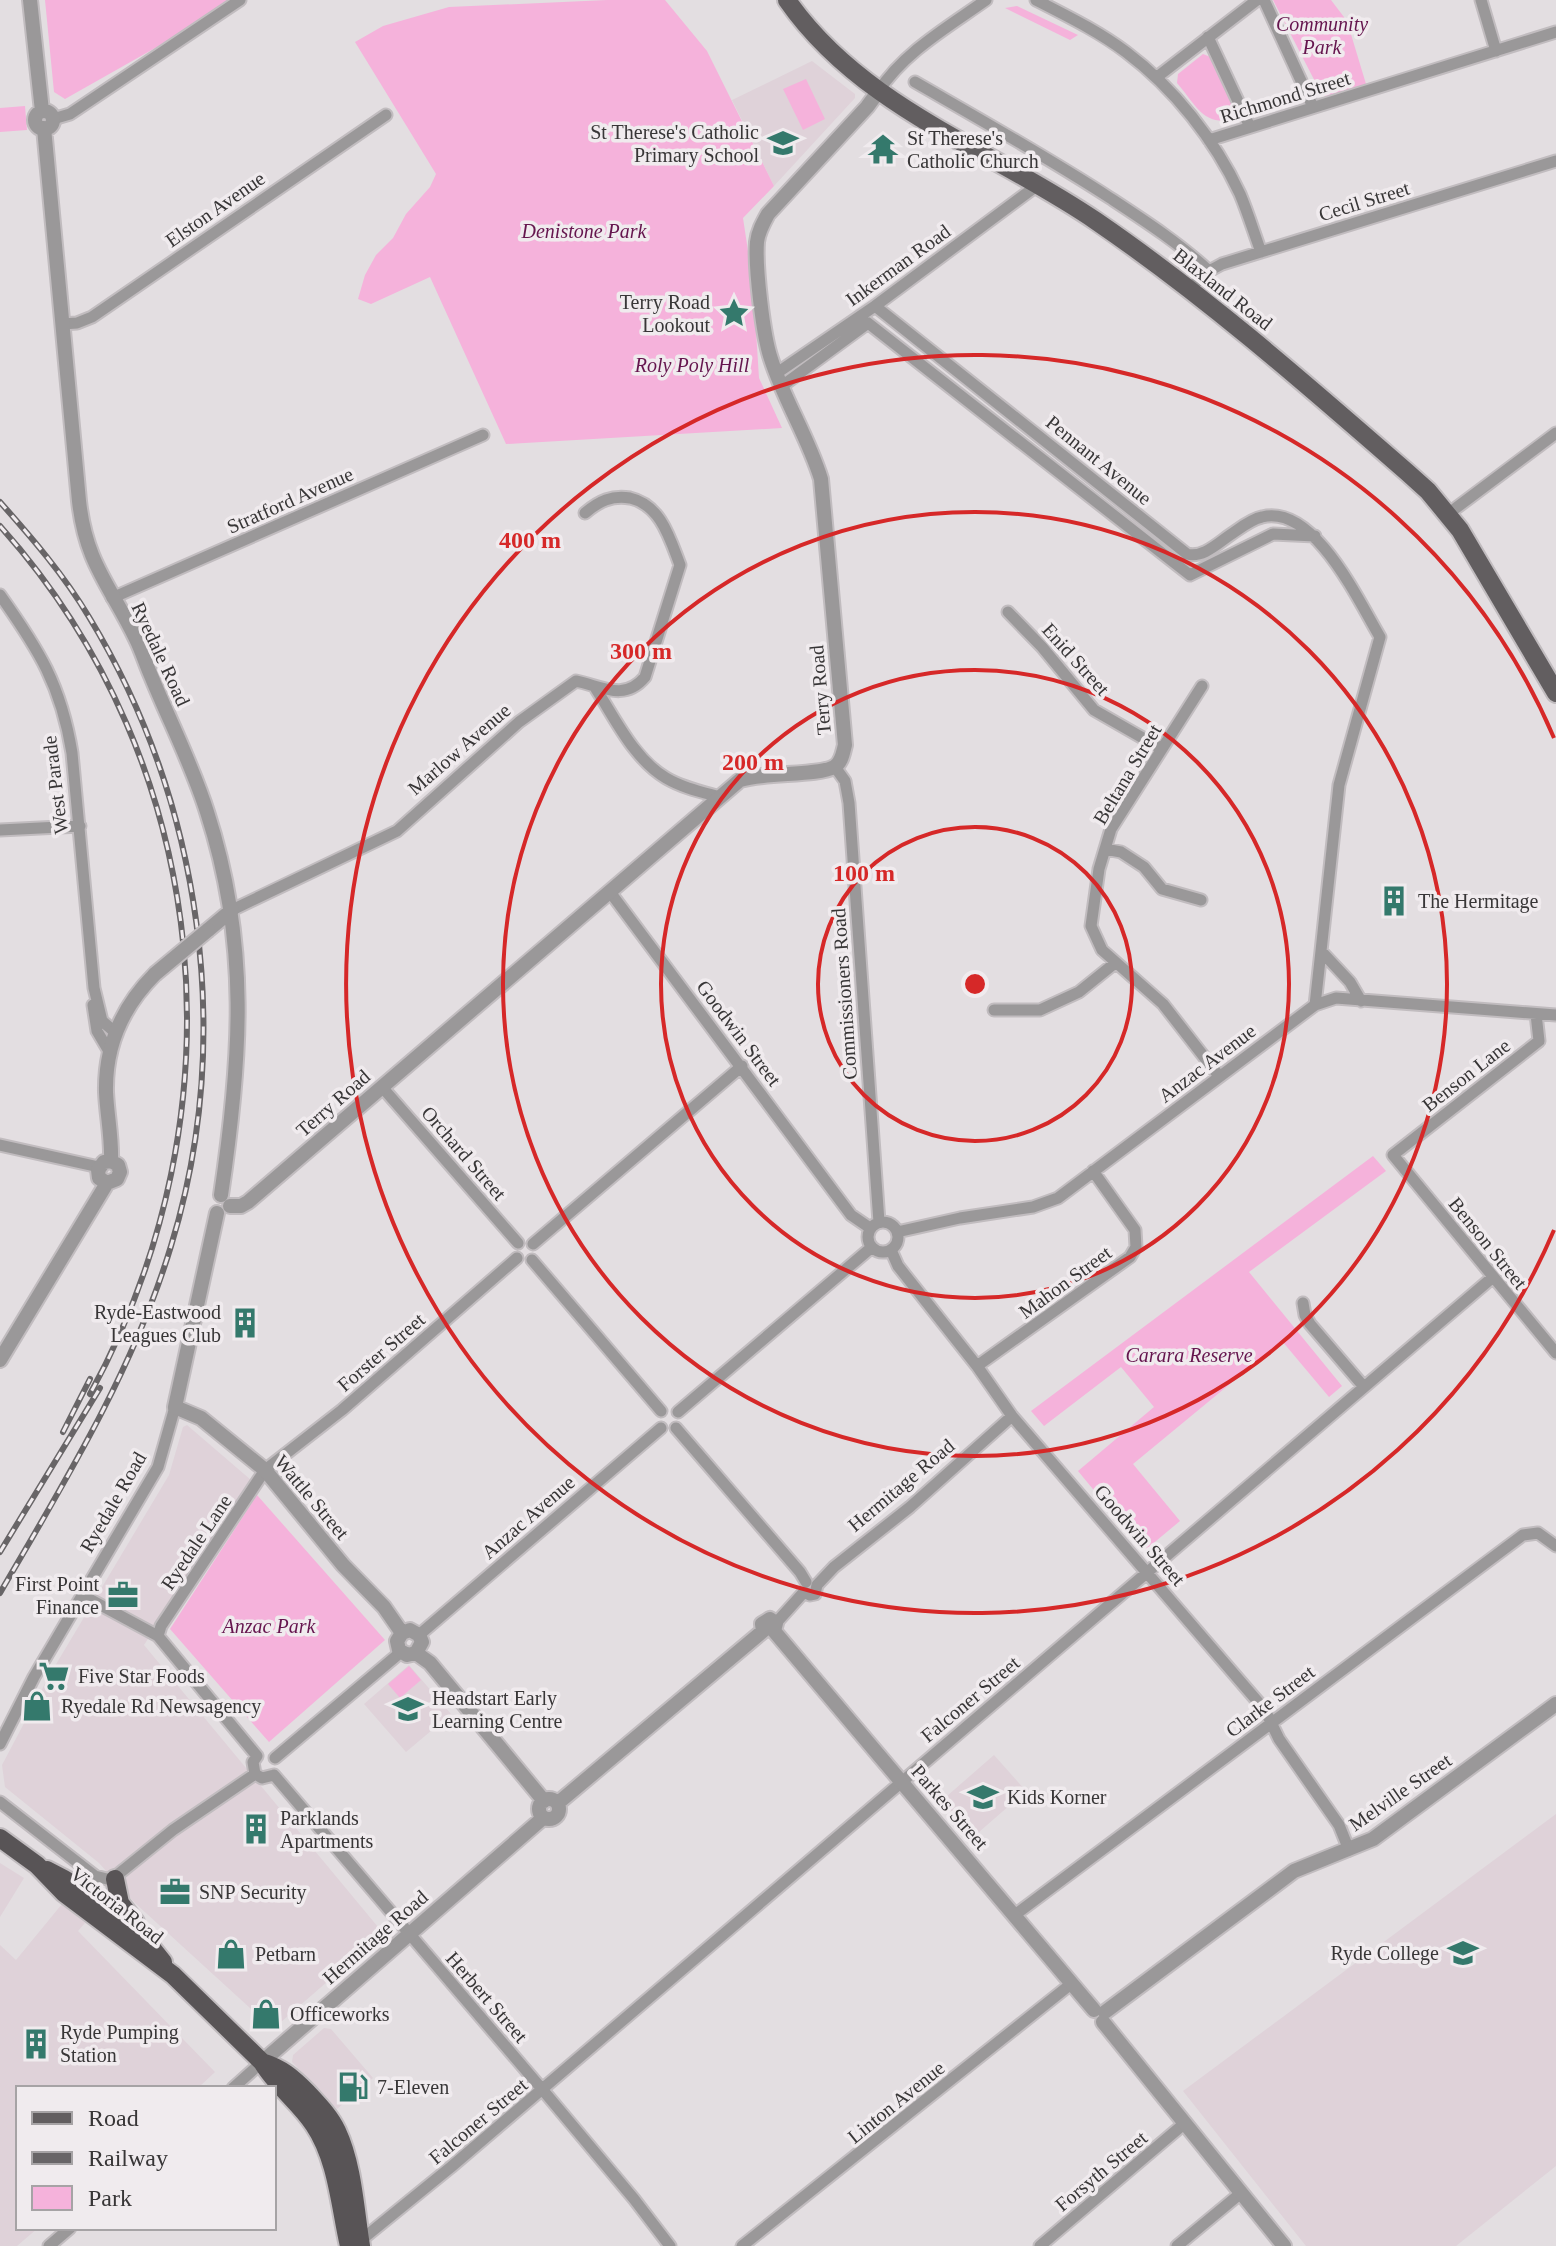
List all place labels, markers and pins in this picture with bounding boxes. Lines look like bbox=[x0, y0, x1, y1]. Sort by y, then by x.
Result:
place label: St Therese's Catholic Primary School bbox=[590, 121, 759, 167]
school or university icon: St Therese's Catholic Primary School bbox=[766, 126, 800, 160]
place label: St Therese's Catholic Church bbox=[907, 127, 1039, 172]
temple icon: St Therese's Catholic Church bbox=[866, 132, 900, 166]
place label: Terry Road Lookout bbox=[620, 291, 710, 336]
place icon: Terry Road Lookout bbox=[717, 296, 751, 330]
building icon: The Hermitage bbox=[1377, 884, 1411, 918]
place label: The Hermitage bbox=[1418, 890, 1539, 913]
centre of rings bbox=[961, 970, 989, 998]
place label: Ryde-Eastwood Leagues Club bbox=[94, 1301, 221, 1347]
building icon: Ryde-Eastwood Leagues Club bbox=[228, 1306, 262, 1340]
place label: First Point Finance bbox=[15, 1573, 99, 1618]
office icon: First Point Finance bbox=[106, 1578, 140, 1612]
supermarket icon: Five Star Foods bbox=[37, 1659, 71, 1693]
place label: Five Star Foods bbox=[78, 1665, 205, 1687]
place label: Headstart Early Learning Centre bbox=[432, 1687, 563, 1733]
shop icon: Ryedale Rd Newsagency bbox=[20, 1689, 54, 1723]
school or university icon: Headstart Early Learning Centre bbox=[391, 1692, 425, 1726]
place label: Ryedale Rd Newsagency bbox=[61, 1695, 261, 1718]
school or university icon: Kids Korner bbox=[966, 1780, 1000, 1814]
place label: Kids Korner bbox=[1007, 1786, 1107, 1808]
place label: Parklands Apartments bbox=[280, 1807, 374, 1853]
building icon: Parklands Apartments bbox=[239, 1812, 273, 1846]
office icon: SNP Security bbox=[158, 1875, 192, 1909]
place label: SNP Security bbox=[199, 1881, 307, 1904]
school or university icon: Ryde College bbox=[1446, 1936, 1480, 1970]
shop icon: Petbarn bbox=[214, 1937, 248, 1971]
place label: Ryde College bbox=[1330, 1942, 1439, 1965]
place label: Petbarn bbox=[255, 1943, 316, 1965]
shop icon: Officeworks bbox=[249, 1997, 283, 2031]
place label: Officeworks bbox=[290, 2003, 390, 2025]
place label: Ryde Pumping Station bbox=[60, 2021, 179, 2066]
building icon: Ryde Pumping Station bbox=[19, 2027, 53, 2061]
fuel station icon: 7-Eleven bbox=[336, 2070, 370, 2104]
place label: 7-Eleven bbox=[377, 2076, 449, 2098]

